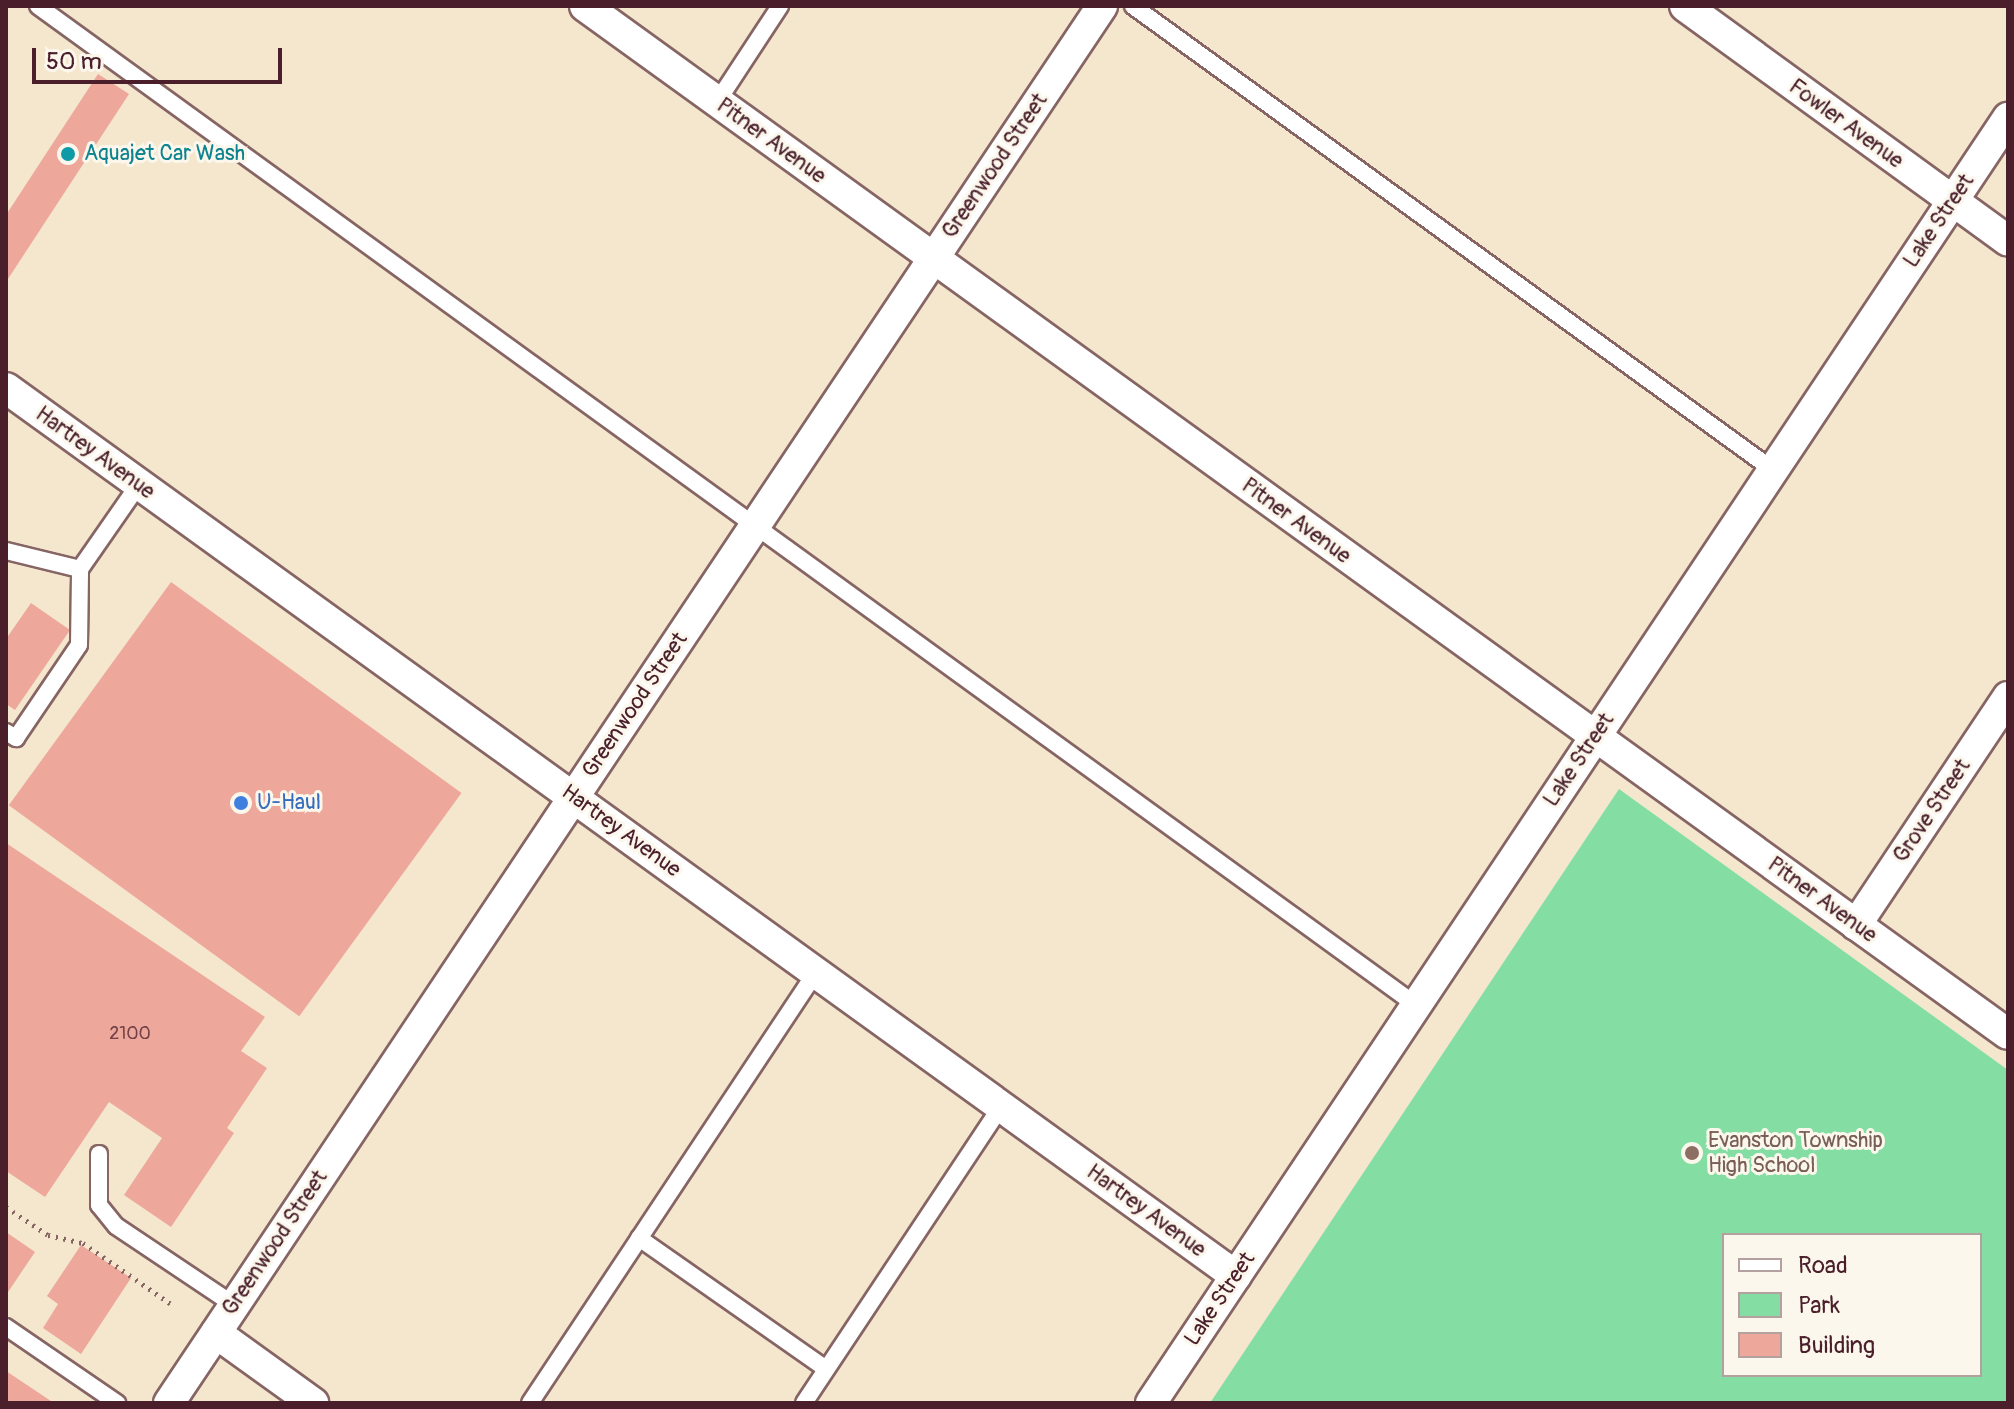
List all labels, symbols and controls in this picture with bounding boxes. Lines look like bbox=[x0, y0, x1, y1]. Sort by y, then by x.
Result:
scale bar bbox=[36, 32, 286, 82]
text: 50 m bbox=[46, 47, 102, 76]
street label: Fowler Avenue bbox=[1784, 74, 1908, 174]
street label: Greenwood Street bbox=[937, 88, 1053, 244]
street label: Pitner Avenue bbox=[711, 93, 831, 189]
place label: Aquajet Car Wash bbox=[84, 141, 245, 167]
marker: Aquajet Car Wash bbox=[59, 145, 77, 163]
street label: Lake Street bbox=[1898, 169, 1980, 273]
street label: Hartrey Avenue bbox=[30, 401, 160, 505]
street label: Pitner Avenue bbox=[1236, 473, 1356, 569]
street label: Greenwood Street bbox=[577, 627, 693, 783]
street label: Lake Street bbox=[1538, 708, 1620, 812]
street label: Grove Street bbox=[1888, 754, 1976, 868]
street label: Hartrey Avenue bbox=[556, 779, 686, 883]
place label: U-Haul bbox=[257, 790, 321, 816]
marker: U-Haul bbox=[232, 794, 250, 812]
street label: Pitner Avenue bbox=[1762, 852, 1882, 948]
house number: 2100 bbox=[109, 1023, 151, 1045]
place label: Evanston Township High School bbox=[1708, 1127, 1883, 1178]
marker: Evanston Township High School bbox=[1683, 1144, 1701, 1162]
street label: Hartrey Avenue bbox=[1081, 1159, 1211, 1263]
street label: Greenwood Street bbox=[217, 1165, 333, 1321]
legend bbox=[1722, 1233, 1982, 1377]
street label: Lake Street bbox=[1179, 1247, 1261, 1351]
text: Road bbox=[1798, 1251, 1848, 1280]
text: Park bbox=[1798, 1291, 1840, 1320]
text: Building bbox=[1798, 1331, 1875, 1360]

